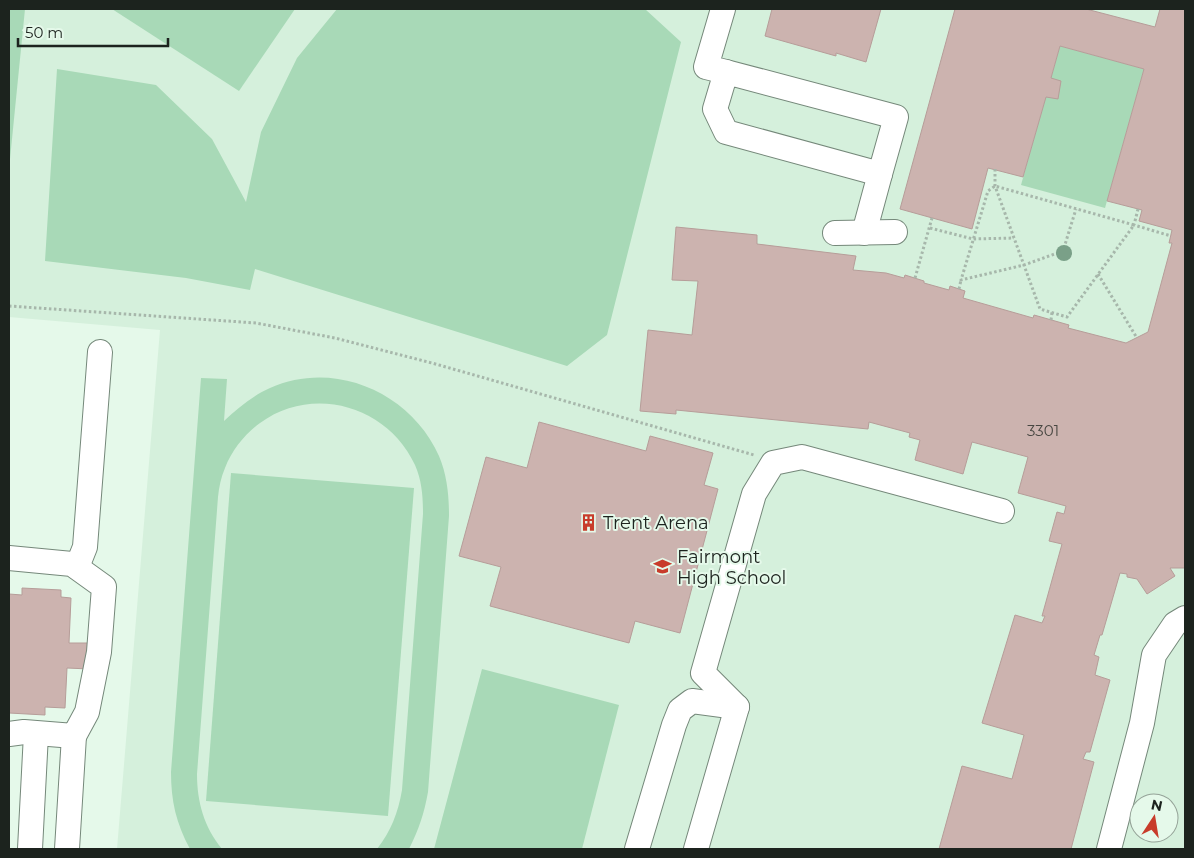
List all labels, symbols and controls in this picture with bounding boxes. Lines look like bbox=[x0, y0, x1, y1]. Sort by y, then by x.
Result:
scale bar bbox=[18, 15, 168, 47]
text: 50 m bbox=[25, 23, 63, 42]
house number: 3301 bbox=[1027, 421, 1059, 440]
place label: Trent Arena bbox=[603, 512, 709, 534]
building icon: Trent Arena bbox=[579, 513, 599, 533]
place label: Fairmont High School bbox=[677, 546, 786, 589]
school or university icon: Fairmont High School bbox=[653, 557, 673, 577]
north arrow bbox=[1129, 793, 1179, 843]
text: N bbox=[1149, 795, 1164, 815]

